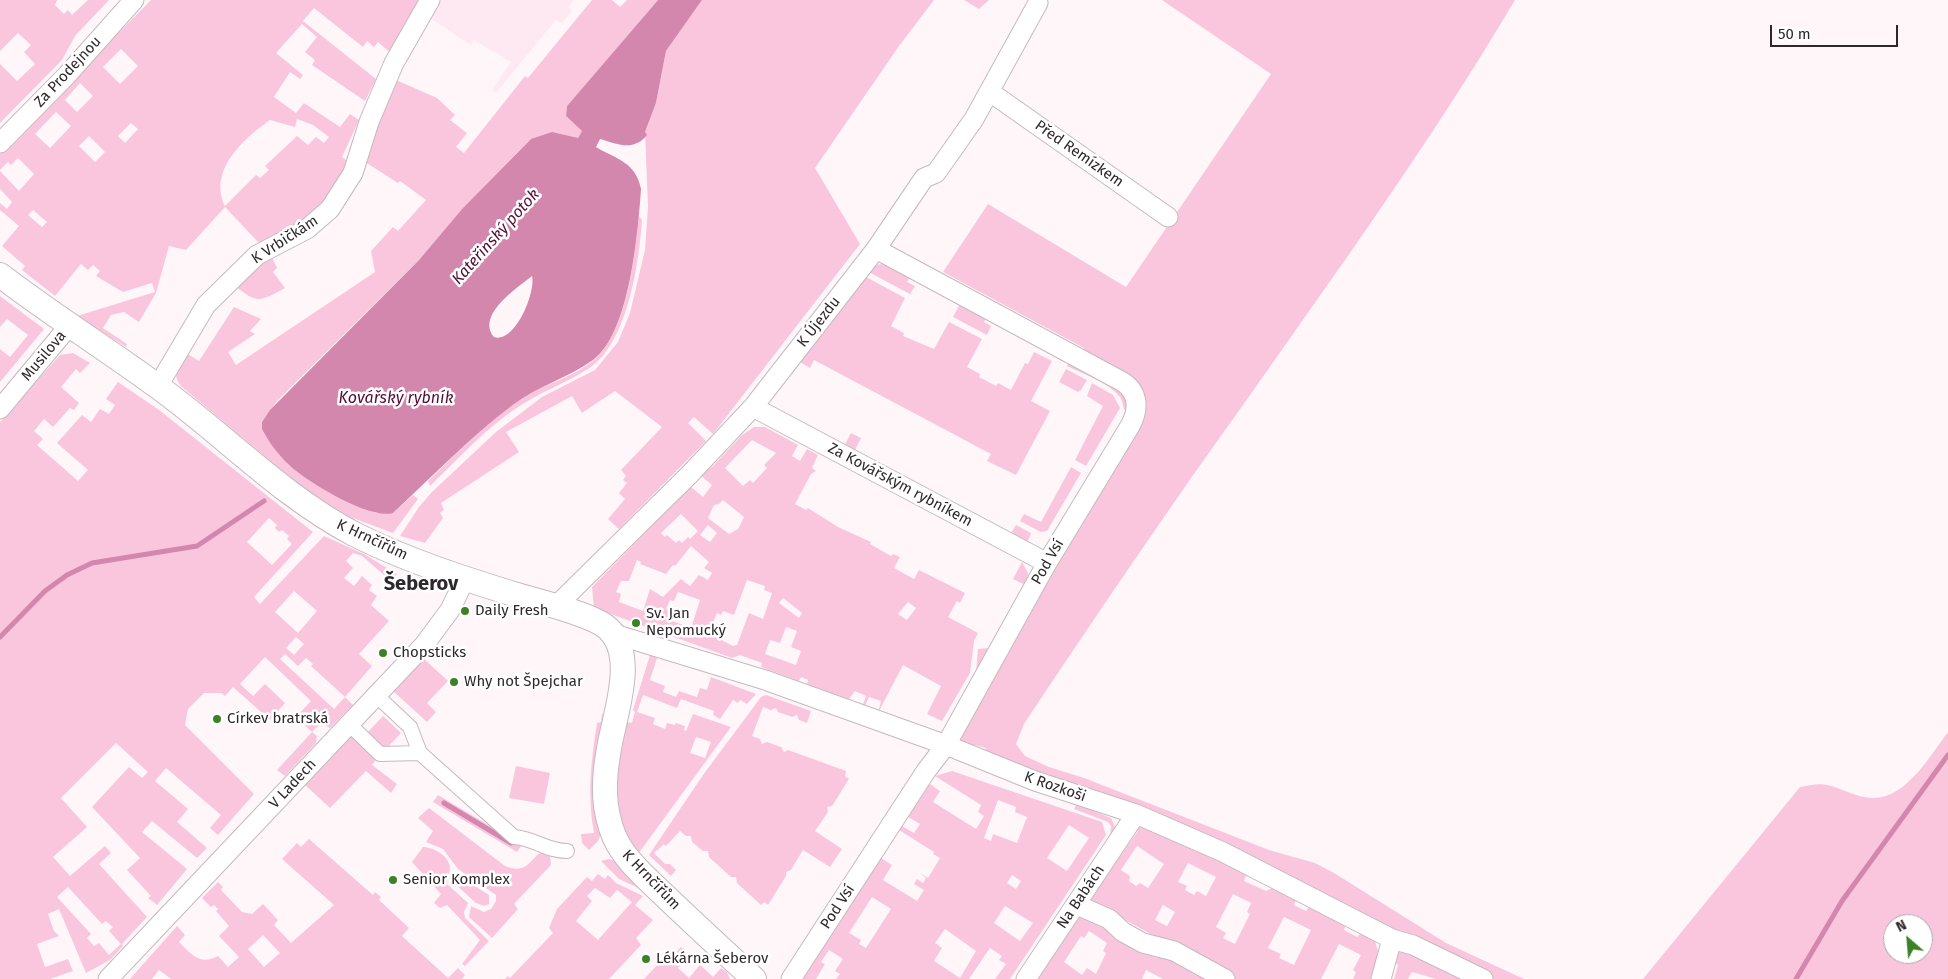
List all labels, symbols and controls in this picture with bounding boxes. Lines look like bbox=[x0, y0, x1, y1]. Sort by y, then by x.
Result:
scale bar bbox=[1773, 15, 1900, 47]
text: 50 m bbox=[1778, 25, 1811, 43]
street label: Za Prodejnou bbox=[31, 33, 105, 111]
street label: Před Remízkem bbox=[1031, 117, 1127, 191]
water label: Kateřinský potok bbox=[448, 185, 544, 289]
street label: K Vrbičkám bbox=[248, 212, 322, 268]
street label: K Újezdu bbox=[794, 293, 844, 351]
street label: Musilova bbox=[18, 327, 70, 385]
water label: Kovářský rybník bbox=[339, 389, 453, 409]
street label: Za Kovářským rybníkem bbox=[825, 439, 975, 531]
street label: K Hrnčířům bbox=[334, 516, 410, 564]
street label: Pod Vsí bbox=[1028, 536, 1068, 588]
district label: Šeberov bbox=[384, 572, 458, 596]
place label: Daily Fresh bbox=[475, 602, 549, 620]
marker: Daily Fresh bbox=[459, 605, 471, 617]
place label: Sv. Jan Nepomucký bbox=[646, 605, 726, 640]
marker: Sv. Jan Nepomucký bbox=[630, 617, 642, 629]
place label: Chopsticks bbox=[393, 644, 466, 662]
marker: Chopsticks bbox=[377, 647, 389, 659]
place label: Why not Špejchar bbox=[464, 673, 583, 691]
marker: Why not Špejchar bbox=[448, 676, 460, 688]
place label: Církev bratrská bbox=[227, 710, 328, 728]
marker: Církev bratrská bbox=[211, 713, 223, 725]
street label: V Ladech bbox=[266, 756, 320, 812]
street label: K Rozkoši bbox=[1022, 768, 1088, 806]
street label: K Hrnčířům bbox=[618, 846, 684, 914]
street label: Na Babách bbox=[1053, 862, 1109, 932]
place label: Senior Komplex bbox=[403, 871, 510, 889]
marker: Senior Komplex bbox=[387, 874, 399, 886]
street label: Pod Vsí bbox=[817, 881, 859, 933]
north arrow bbox=[1883, 914, 1933, 964]
text: N bbox=[1893, 916, 1909, 936]
place label: Lékárna Šeberov bbox=[656, 950, 768, 968]
marker: Lékárna Šeberov bbox=[640, 953, 652, 965]

